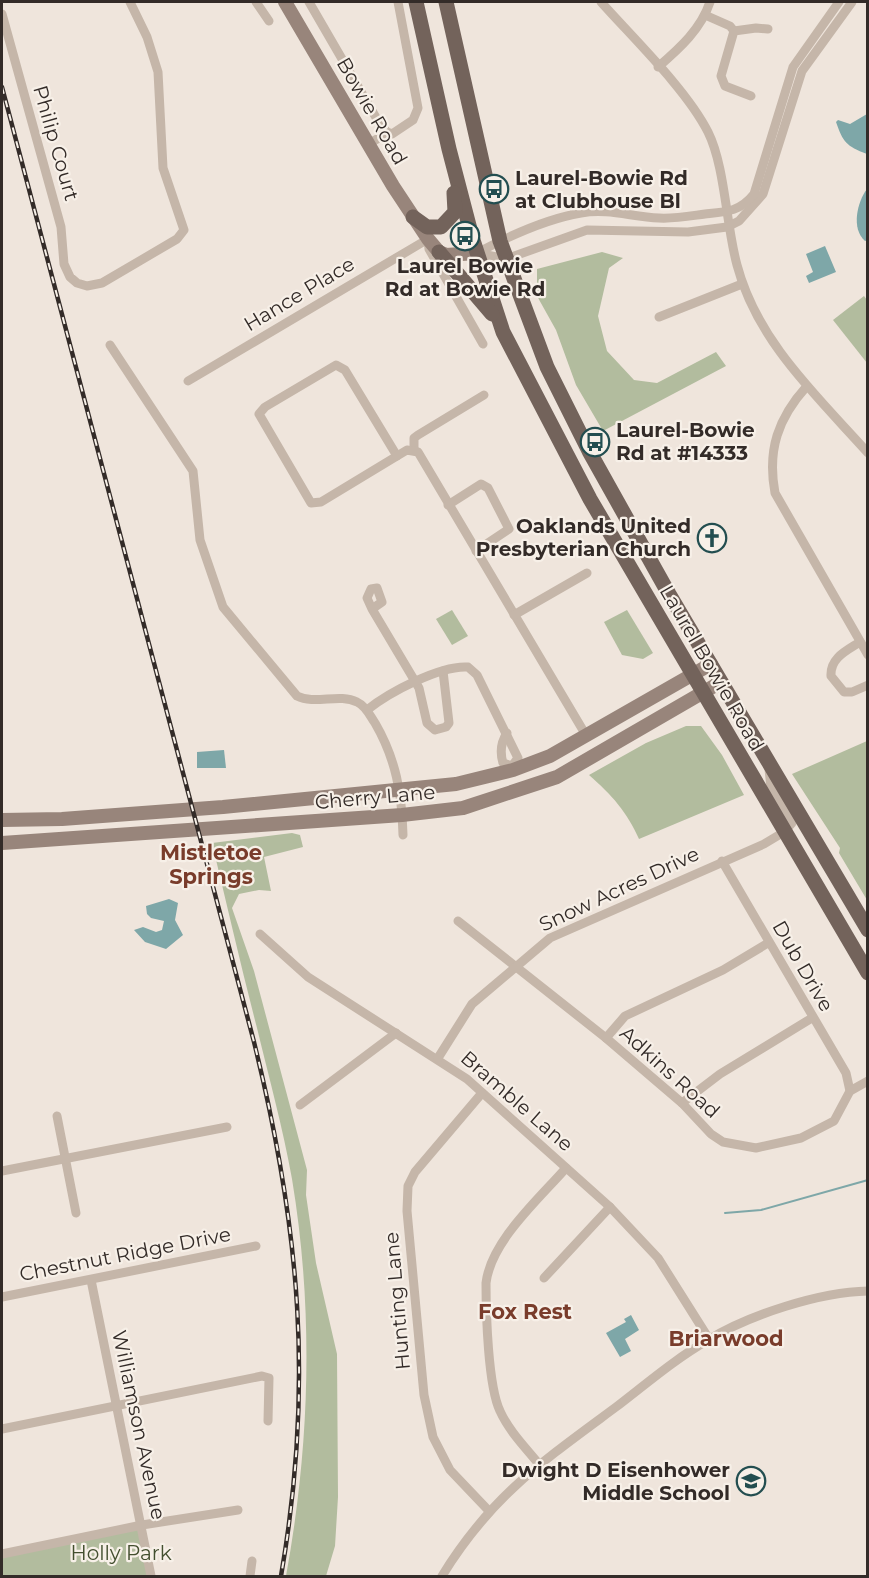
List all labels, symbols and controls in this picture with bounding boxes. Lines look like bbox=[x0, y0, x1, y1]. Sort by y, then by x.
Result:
street label: Bowie Road bbox=[332, 53, 412, 169]
street label: Philip Court bbox=[28, 83, 84, 203]
place label: Laurel-Bowie Rd at Clubhouse Bl bbox=[515, 166, 688, 213]
bus stop icon: Laurel-Bowie Rd at Clubhouse Bl bbox=[478, 173, 510, 205]
bus stop icon: Laurel Bowie Rd at Bowie Rd bbox=[449, 220, 481, 252]
street label: Hance Place bbox=[239, 252, 359, 336]
place label: Laurel Bowie Rd at Bowie Rd bbox=[385, 254, 545, 301]
place label: Laurel-Bowie Rd at #14333 bbox=[616, 418, 755, 465]
bus stop icon: Laurel-Bowie Rd at #14333 bbox=[579, 426, 611, 458]
place label: Oaklands United Presbyterian Church bbox=[476, 514, 691, 561]
church icon: Oaklands United Presbyterian Church bbox=[696, 522, 728, 554]
street label: Laurel Bowie Road bbox=[655, 581, 769, 755]
street label: Cherry Lane bbox=[314, 780, 436, 814]
district label: Mistletoe Springs bbox=[160, 840, 262, 889]
street label: Snow Acres Drive bbox=[535, 841, 703, 937]
street label: Dub Drive bbox=[767, 916, 839, 1016]
street label: Adkins Road bbox=[615, 1021, 725, 1123]
street label: Bramble Lane bbox=[456, 1046, 578, 1156]
street label: Chestnut Ridge Drive bbox=[17, 1222, 233, 1286]
street label: Hunting Lane bbox=[379, 1231, 415, 1371]
district label: Fox Rest bbox=[478, 1299, 572, 1324]
district label: Briarwood bbox=[668, 1326, 784, 1351]
street label: Williamson Avenue bbox=[107, 1328, 171, 1522]
place label: Dwight D Eisenhower Middle School bbox=[501, 1458, 730, 1505]
school or university icon: Dwight D Eisenhower Middle School bbox=[735, 1465, 767, 1497]
park label: Holly Park bbox=[70, 1541, 172, 1565]

